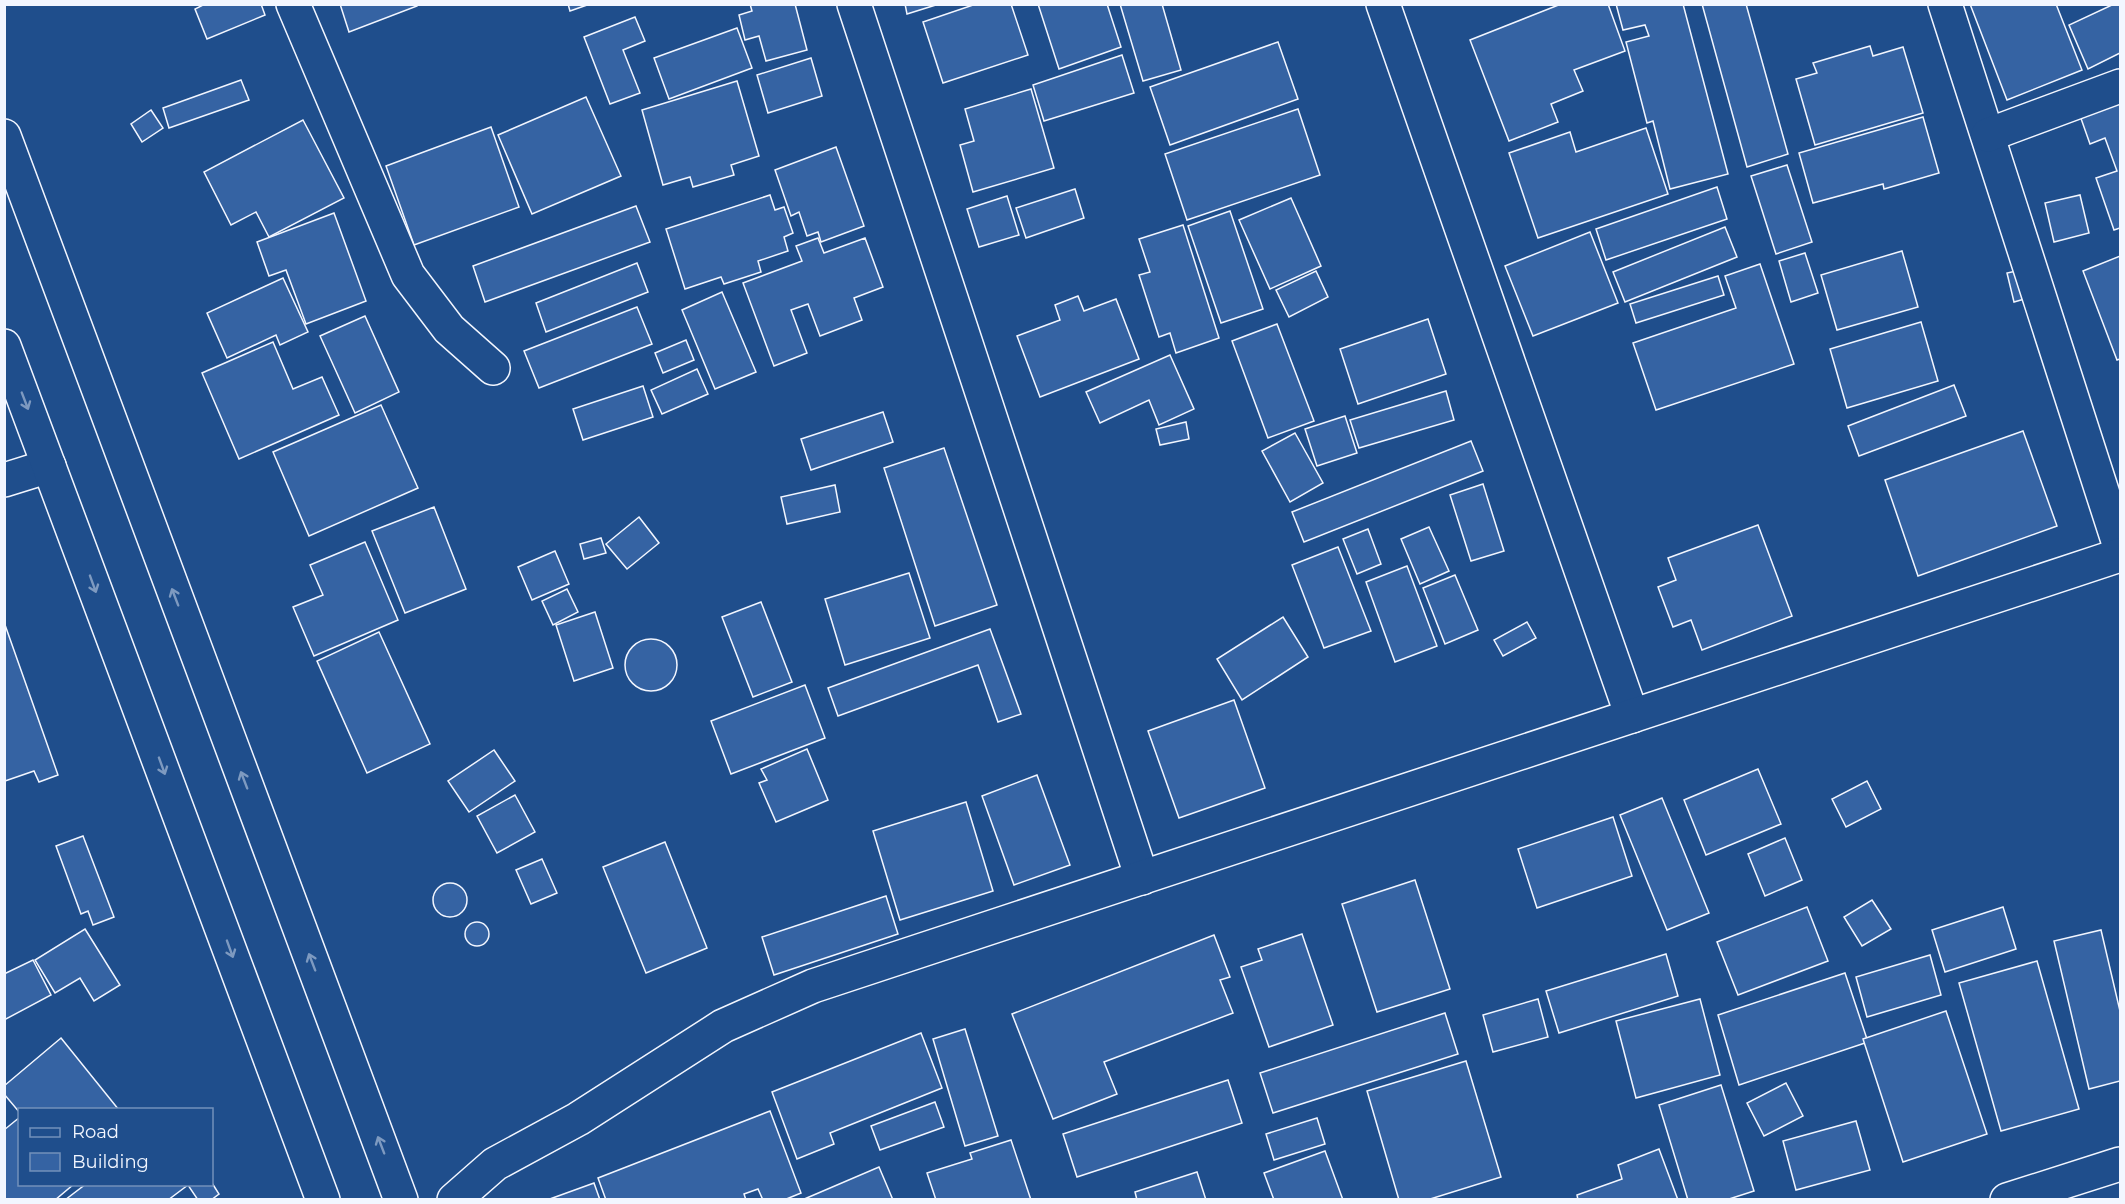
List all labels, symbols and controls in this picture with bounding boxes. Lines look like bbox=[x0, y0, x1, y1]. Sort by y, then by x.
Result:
one-way arrow bbox=[20, 391, 31, 410]
one-way arrow bbox=[89, 574, 100, 592]
one-way arrow bbox=[169, 588, 180, 607]
one-way arrow bbox=[157, 756, 168, 775]
one-way arrow bbox=[237, 771, 248, 789]
one-way arrow bbox=[225, 939, 236, 958]
one-way arrow bbox=[306, 953, 317, 972]
legend bbox=[18, 1108, 213, 1186]
text: Road bbox=[72, 1121, 119, 1143]
one-way arrow bbox=[374, 1136, 385, 1155]
text: Building bbox=[72, 1151, 149, 1173]

